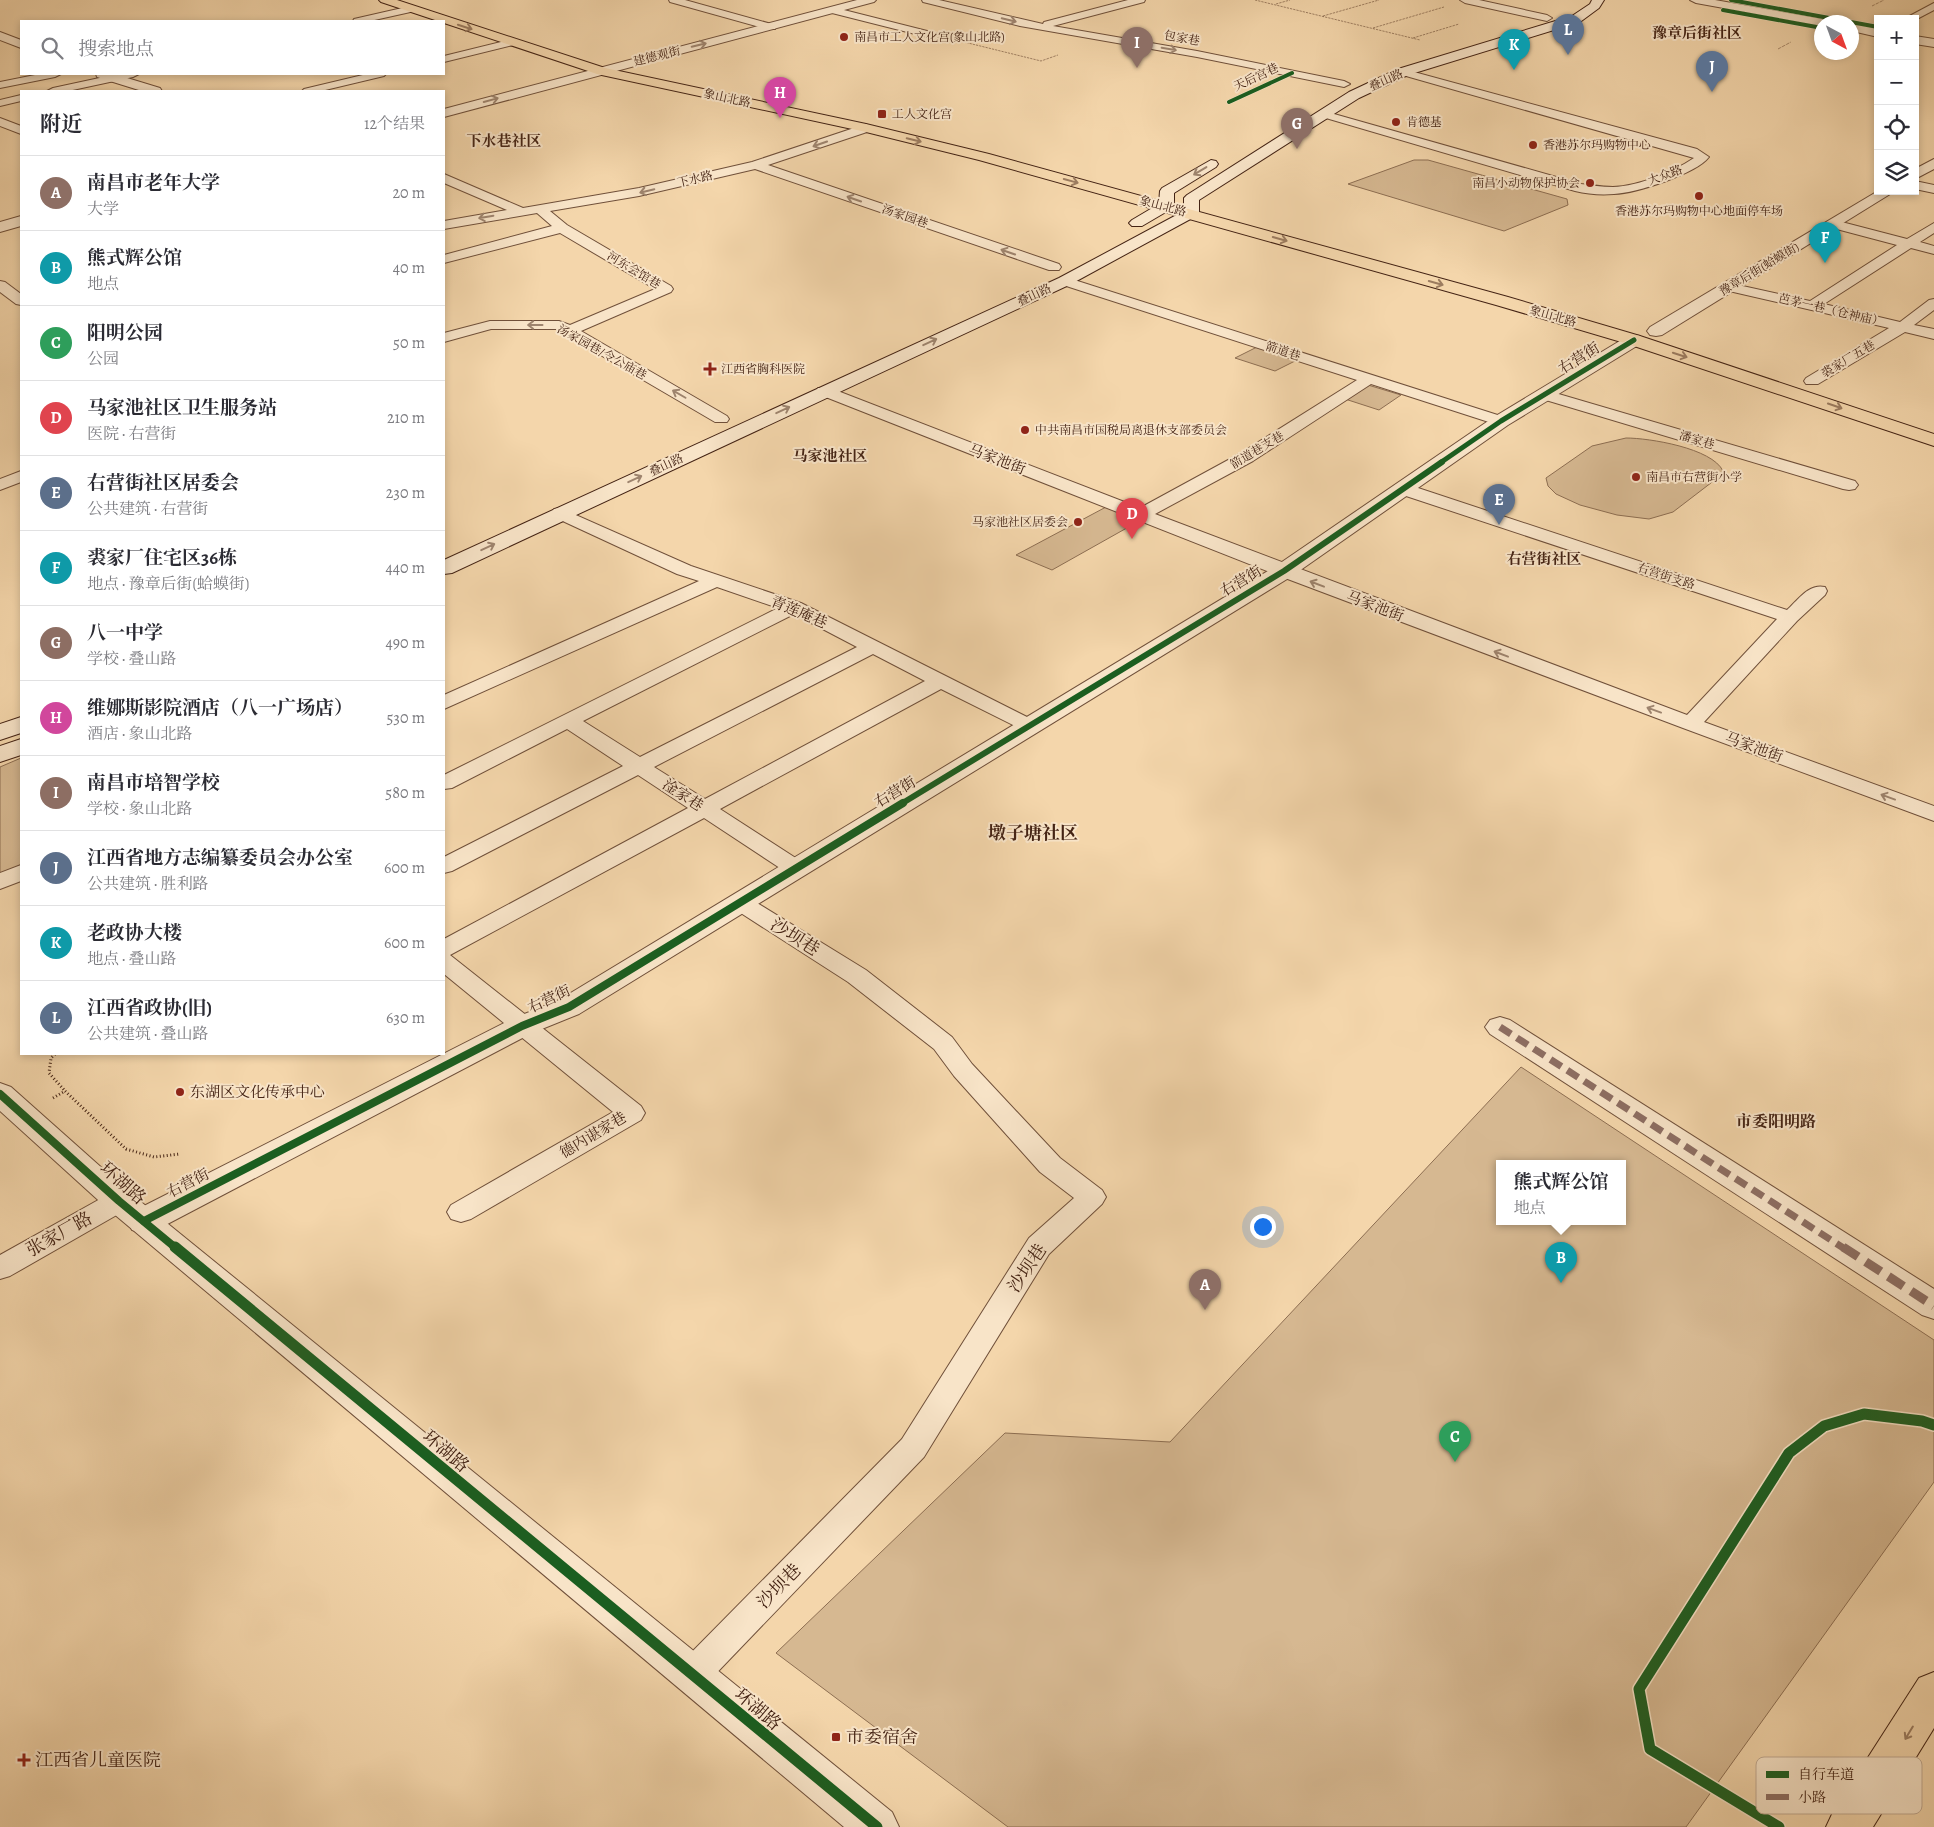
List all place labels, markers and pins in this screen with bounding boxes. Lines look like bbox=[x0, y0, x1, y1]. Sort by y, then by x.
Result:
pin: L bbox=[1552, 14, 1584, 55]
pin: I bbox=[1121, 27, 1153, 68]
place label: 南昌市工人文化宫(象山北路) bbox=[854, 29, 1005, 45]
pin: K bbox=[1498, 29, 1530, 70]
marker: 南昌市工人文化宫(象山北路) bbox=[838, 31, 850, 43]
pin: J bbox=[1696, 51, 1728, 92]
pin: H bbox=[764, 77, 796, 118]
place label: 工人文化宫 bbox=[892, 106, 952, 122]
marker: 工人文化宫 bbox=[876, 108, 888, 120]
pin: G bbox=[1281, 108, 1313, 149]
place label: 肯德基 bbox=[1406, 114, 1442, 130]
marker: 肯德基 bbox=[1390, 116, 1402, 128]
place label: 香港苏尔玛购物中心 bbox=[1543, 137, 1651, 153]
marker: 香港苏尔玛购物中心 bbox=[1527, 139, 1539, 151]
place label: 南昌小动物保护协会 bbox=[1472, 175, 1580, 191]
marker: 南昌小动物保护协会 bbox=[1584, 177, 1596, 189]
marker: 香港苏尔玛购物中心地面停车场 bbox=[1693, 190, 1705, 202]
place label: 香港苏尔玛购物中心地面停车场 bbox=[1615, 203, 1783, 219]
pin: F bbox=[1809, 222, 1841, 263]
place label: 江西省胸科医院 bbox=[721, 361, 805, 377]
marker: 江西省胸科医院 bbox=[703, 362, 717, 376]
place label: 中共南昌市国税局离退休支部委员会 bbox=[1035, 422, 1227, 438]
marker: 中共南昌市国税局离退休支部委员会 bbox=[1019, 424, 1031, 436]
place label: 南昌市右营街小学 bbox=[1646, 469, 1742, 485]
marker: 南昌市右营街小学 bbox=[1630, 471, 1642, 483]
pin: E bbox=[1483, 484, 1515, 525]
pin: D bbox=[1116, 498, 1148, 539]
place label: 马家池社区居委会 bbox=[972, 514, 1068, 530]
marker: 马家池社区居委会 bbox=[1072, 516, 1084, 528]
place label: 东湖区文化传承中心 bbox=[190, 1082, 325, 1102]
marker: 东湖区文化传承中心 bbox=[174, 1086, 186, 1098]
pin: B bbox=[1545, 1242, 1577, 1283]
pin: A bbox=[1189, 1269, 1221, 1310]
pin: C bbox=[1439, 1421, 1471, 1462]
place label: 市委宿舍 bbox=[846, 1725, 918, 1749]
marker: 市委宿舍 bbox=[830, 1731, 842, 1743]
place label: 江西省儿童医院 bbox=[35, 1748, 161, 1772]
marker: 江西省儿童医院 bbox=[17, 1753, 31, 1767]

